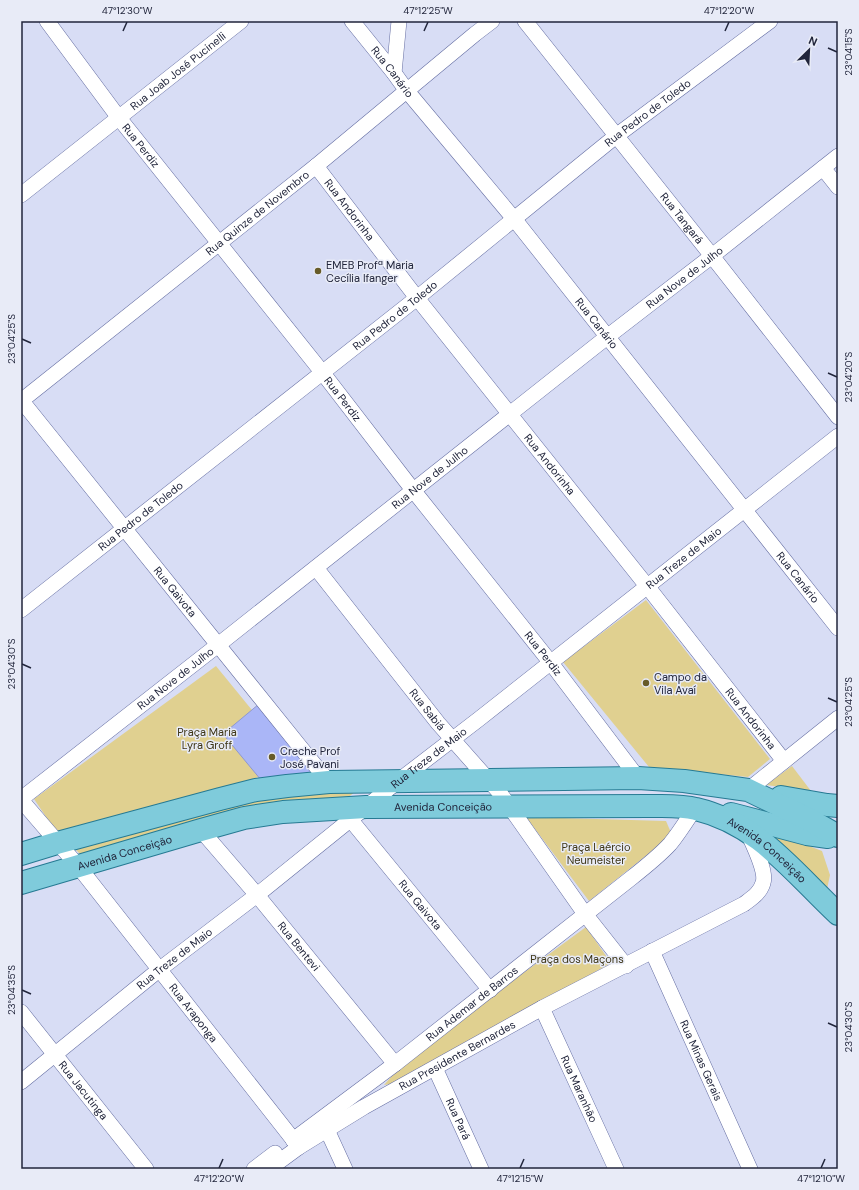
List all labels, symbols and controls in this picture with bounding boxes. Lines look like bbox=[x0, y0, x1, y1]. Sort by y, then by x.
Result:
text: 47°12'30"W bbox=[102, 4, 153, 17]
text: 47°12'25"W bbox=[403, 4, 453, 17]
text: 47°12'20"W bbox=[704, 4, 755, 17]
text: 23°04'15"S bbox=[842, 28, 855, 76]
street label: Rua Joab José Pucinelli bbox=[127, 29, 229, 113]
north arrow bbox=[789, 30, 829, 70]
text: N bbox=[807, 33, 820, 49]
street label: Rua Canário bbox=[368, 43, 417, 101]
street label: Rua Pedro de Toledo bbox=[602, 76, 693, 150]
street label: Rua Perdiz bbox=[119, 121, 163, 170]
street label: Rua Quinze de Novembro bbox=[203, 167, 312, 258]
street label: Rua Andorinha bbox=[321, 176, 378, 243]
street label: Rua Tangará bbox=[657, 190, 707, 247]
street label: Rua Nove de Julho bbox=[643, 243, 726, 311]
place label: EMEB Profª Maria Cecília Ifanger bbox=[326, 258, 414, 285]
marker: EMEB Profª Maria Cecília Ifanger bbox=[313, 266, 323, 276]
street label: Rua Pedro de Toledo bbox=[350, 277, 440, 353]
street label: Rua Canário bbox=[572, 295, 621, 352]
text: 23°04'25"S bbox=[5, 314, 18, 364]
text: 23°04'20"S bbox=[842, 351, 855, 402]
street label: Rua Perdiz bbox=[321, 374, 364, 424]
street label: Rua Andorinha bbox=[521, 431, 578, 498]
street label: Rua Nove de Julho bbox=[389, 443, 471, 512]
street label: Rua Pedro de Toledo bbox=[95, 478, 186, 554]
street label: Rua Treze de Maio bbox=[643, 524, 724, 592]
street label: Rua Canário bbox=[773, 549, 822, 606]
street label: Rua Gaivota bbox=[151, 564, 200, 620]
street label: Rua Perdiz bbox=[521, 628, 565, 678]
text: 23°04'30"S bbox=[5, 638, 18, 690]
street label: Rua Nove de Julho bbox=[134, 644, 217, 713]
place label: Campo da Vila Avaí bbox=[654, 670, 707, 697]
text: 23°04'25"S bbox=[842, 677, 855, 727]
marker: Campo da Vila Avaí bbox=[641, 678, 651, 688]
street label: Rua Andorinha bbox=[722, 685, 779, 752]
street label: Rua Sabiá bbox=[406, 686, 448, 733]
street label: Rua Treze de Maio bbox=[388, 724, 469, 791]
park label: Praça Maria Lyra Groff bbox=[177, 725, 237, 752]
place label: Creche Prof José Pavani bbox=[280, 744, 341, 771]
marker: Creche Prof José Pavani bbox=[267, 752, 277, 762]
street label: Avenida Conceição bbox=[394, 800, 492, 814]
street label: Avenida Conceição bbox=[725, 814, 809, 886]
street label: Avenida Conceição bbox=[76, 832, 174, 873]
park label: Praça Laércio Neumeister bbox=[562, 840, 630, 867]
street label: Rua Gaivota bbox=[396, 877, 445, 933]
street label: Rua Bentevi bbox=[275, 919, 323, 974]
street label: Rua Treze de Maio bbox=[134, 925, 215, 992]
park label: Praça dos Maçons bbox=[530, 952, 624, 966]
street label: Rua Ademar de Barros bbox=[423, 963, 521, 1044]
text: 23°04'35"S bbox=[5, 965, 18, 1015]
street label: Rua Araponga bbox=[166, 981, 221, 1045]
text: 23°04'30"S bbox=[842, 1001, 855, 1053]
street label: Rua Presidente Bernardes bbox=[396, 1017, 518, 1093]
street label: Rua Minas Gerais bbox=[677, 1018, 725, 1103]
street label: Rua Maranhão bbox=[558, 1053, 601, 1125]
street label: Rua Jacutinga bbox=[56, 1058, 111, 1122]
street label: Rua Pará bbox=[443, 1096, 474, 1142]
text: 47°12'20"W bbox=[194, 1172, 245, 1185]
text: 47°12'15"W bbox=[497, 1172, 544, 1185]
text: 47°12'10"W bbox=[797, 1172, 845, 1185]

